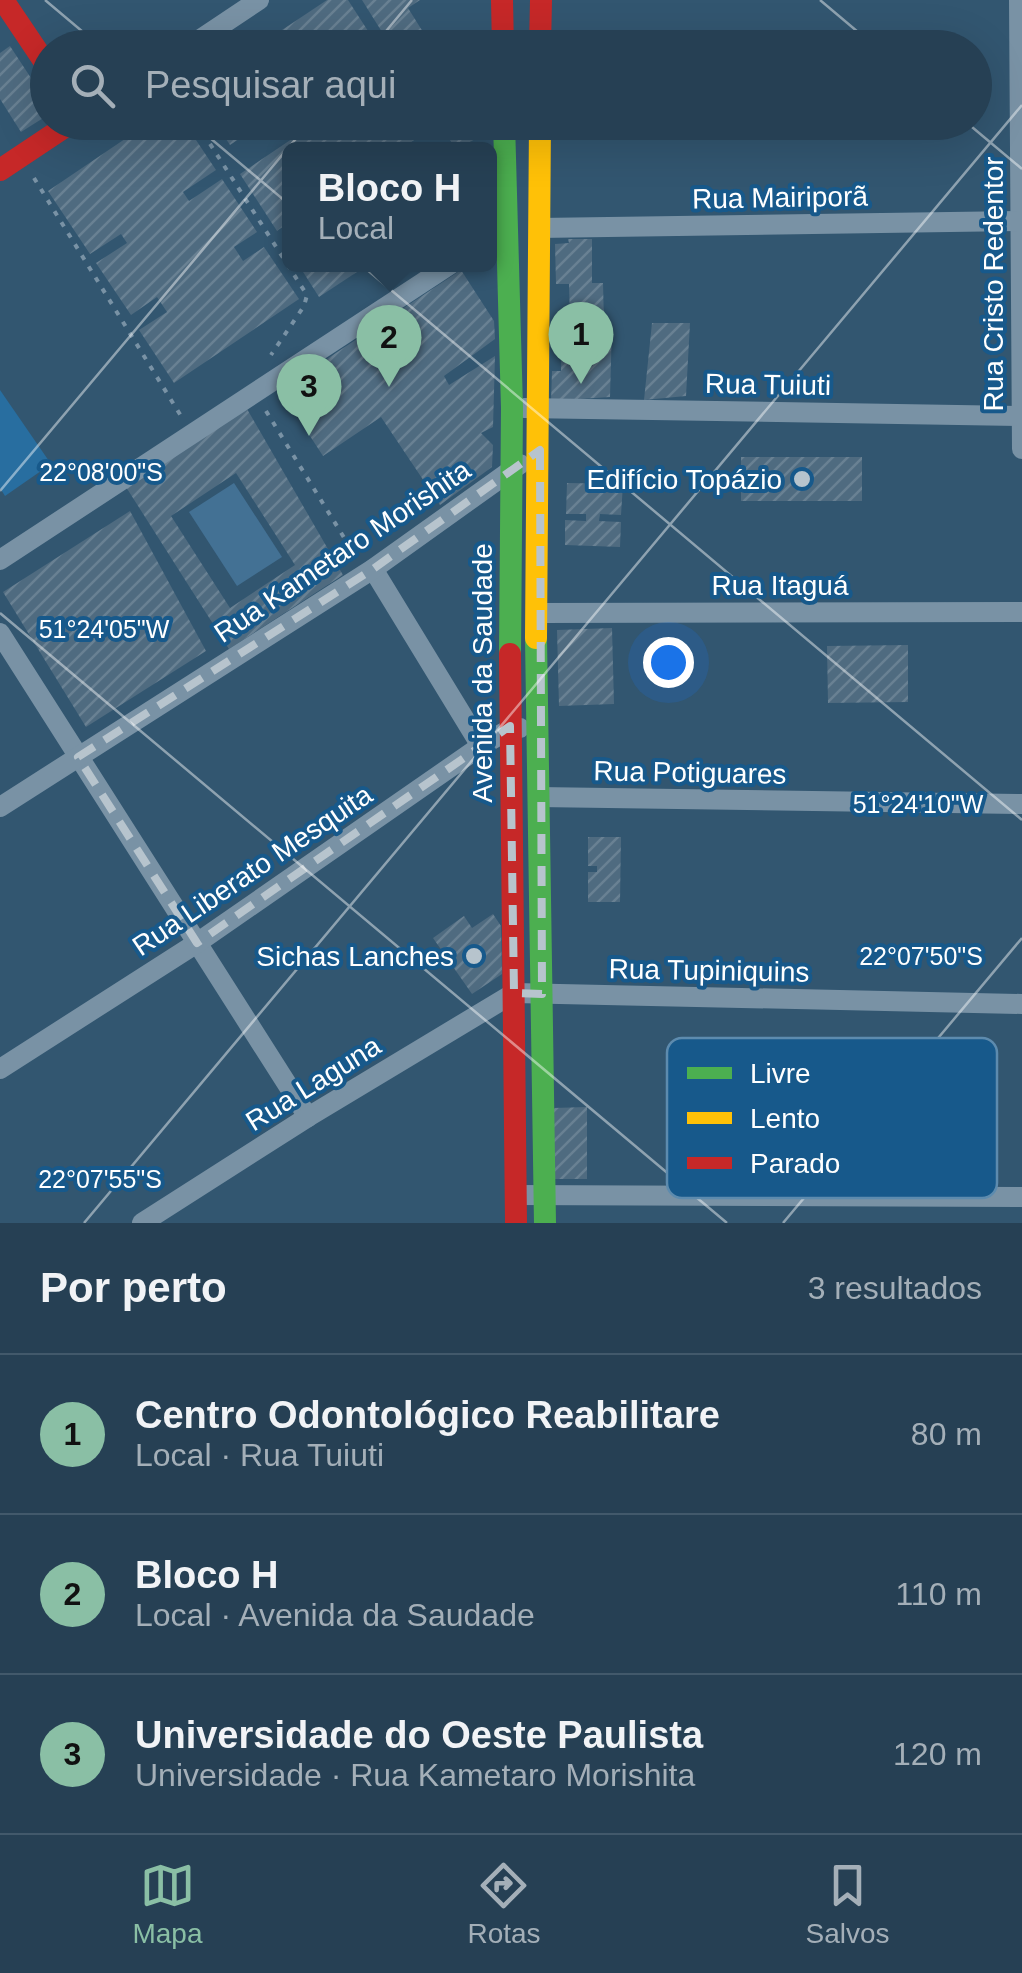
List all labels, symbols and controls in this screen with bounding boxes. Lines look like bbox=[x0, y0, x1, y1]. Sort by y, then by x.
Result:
search box bbox=[30, 30, 992, 140]
icon: search bbox=[65, 58, 120, 113]
text: Pesquisar aqui bbox=[145, 64, 396, 106]
popup bbox=[282, 142, 497, 272]
street label: Rua Cristo Redentor bbox=[978, 156, 1009, 412]
text: Bloco H bbox=[318, 167, 461, 209]
street label: Rua Mairiporã bbox=[692, 180, 869, 215]
text: Local bbox=[318, 210, 394, 246]
pin: 1 bbox=[548, 302, 614, 384]
pin: 2 bbox=[356, 304, 422, 387]
pin: 3 bbox=[276, 354, 342, 436]
street label: Rua Tuiuti bbox=[705, 368, 831, 401]
street label: Rua Kametaro Morishita bbox=[208, 454, 476, 649]
text: 22°08'00"S bbox=[39, 458, 163, 486]
place label: Edifício Topázio bbox=[586, 464, 782, 495]
marker: Edifício Topázio bbox=[791, 468, 813, 490]
street label: Avenida da Saudade bbox=[467, 543, 498, 803]
street label: Rua Itaguá bbox=[712, 570, 849, 601]
text: 51°24'05"W bbox=[39, 615, 170, 643]
your location bbox=[643, 637, 694, 688]
street label: Rua Potiguares bbox=[593, 755, 787, 790]
street label: Rua Liberato Mesquita bbox=[127, 779, 378, 962]
text: 51°24'10"W bbox=[853, 790, 984, 818]
place label: Sichas Lanches bbox=[256, 941, 454, 972]
text: 22°07'50"S bbox=[859, 942, 983, 970]
marker: Sichas Lanches bbox=[463, 945, 485, 967]
street label: Rua Tupiniquins bbox=[608, 953, 810, 988]
street label: Rua Laguna bbox=[240, 1030, 387, 1137]
legend bbox=[667, 1038, 997, 1198]
text: Livre bbox=[750, 1058, 811, 1089]
text: Lento bbox=[750, 1103, 820, 1134]
text: Parado bbox=[750, 1148, 840, 1179]
text: 22°07'55"S bbox=[38, 1165, 162, 1193]
text: Por perto bbox=[40, 1264, 227, 1311]
text: 3 resultados bbox=[808, 1270, 982, 1306]
text: Centro Odontológico Reabilitare bbox=[135, 1394, 720, 1436]
text: 1 bbox=[64, 1416, 81, 1452]
text: 80 m bbox=[911, 1416, 982, 1452]
text: Local · Rua Tuiuti bbox=[135, 1437, 384, 1473]
text: Bloco H bbox=[135, 1554, 279, 1596]
text: 2 bbox=[64, 1576, 81, 1612]
text: 110 m bbox=[895, 1576, 982, 1612]
text: Local · Avenida da Saudade bbox=[135, 1597, 535, 1633]
text: Universidade do Oeste Paulista bbox=[135, 1714, 703, 1756]
text: 3 bbox=[64, 1736, 81, 1772]
text: 120 m bbox=[893, 1736, 982, 1772]
text: Universidade · Rua Kametaro Morishita bbox=[135, 1757, 695, 1793]
tab: Mapa bbox=[132, 1858, 203, 1950]
tab: Rotas bbox=[467, 1858, 541, 1950]
tab: Salvos bbox=[805, 1858, 890, 1950]

